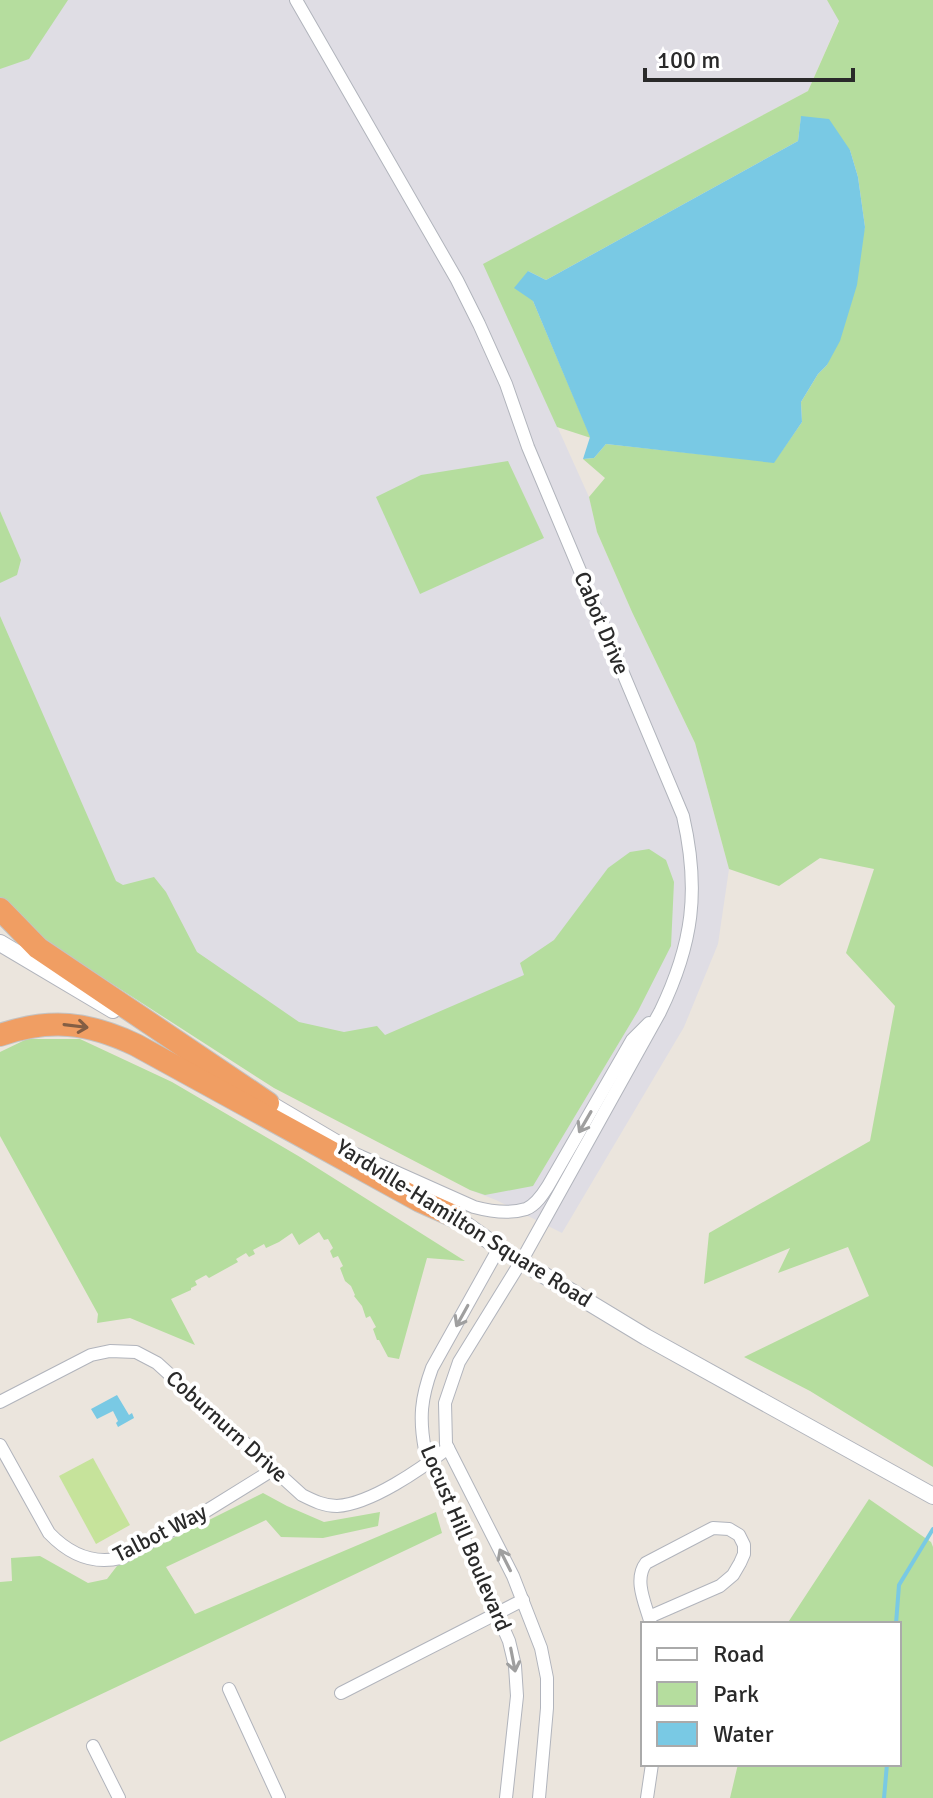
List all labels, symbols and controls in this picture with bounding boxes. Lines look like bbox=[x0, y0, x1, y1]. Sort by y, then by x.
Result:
scale bar bbox=[645, 32, 853, 82]
text: 100 m bbox=[657, 45, 720, 75]
street label: Cabot Drive bbox=[568, 568, 636, 678]
one-way arrow bbox=[62, 1018, 89, 1033]
one-way arrow bbox=[577, 1109, 592, 1133]
street label: Yardville-Hamilton Square Road bbox=[331, 1133, 597, 1313]
one-way arrow bbox=[453, 1303, 469, 1327]
street label: Coburnurn Drive bbox=[161, 1364, 293, 1488]
street label: Locust Hill Boulevard bbox=[415, 1441, 517, 1635]
street label: Talbot Way bbox=[109, 1498, 212, 1568]
one-way arrow bbox=[497, 1549, 513, 1573]
legend bbox=[641, 1622, 901, 1766]
text: Road bbox=[713, 1639, 764, 1669]
one-way arrow bbox=[507, 1646, 522, 1672]
text: Park bbox=[713, 1679, 759, 1709]
text: Water bbox=[713, 1719, 774, 1749]

